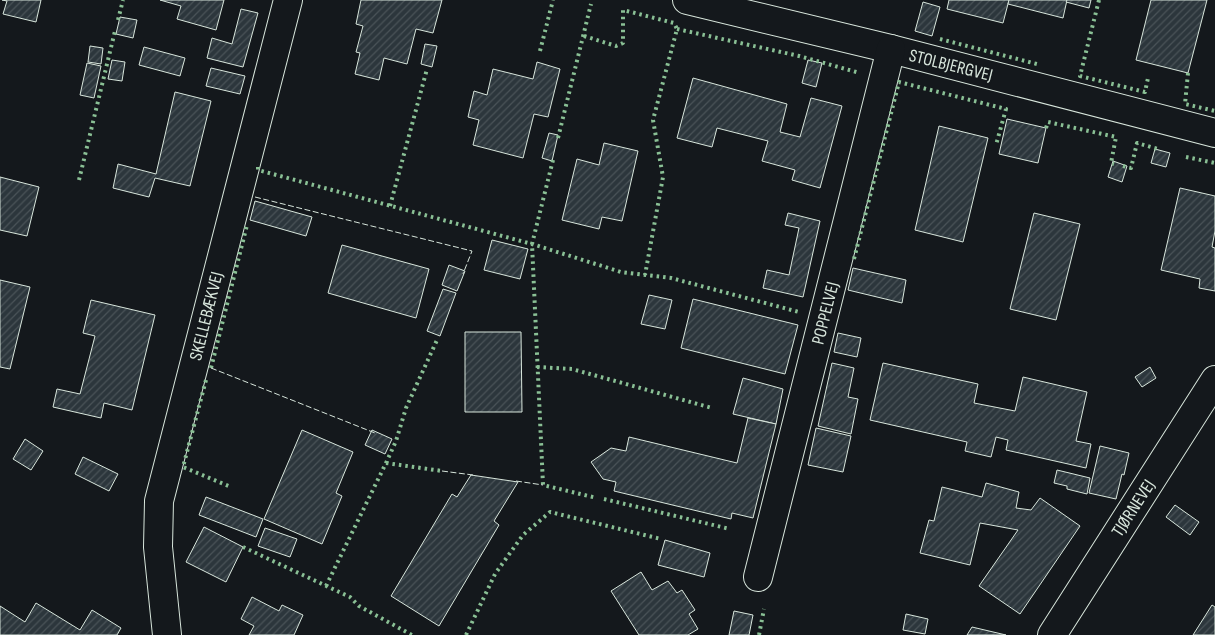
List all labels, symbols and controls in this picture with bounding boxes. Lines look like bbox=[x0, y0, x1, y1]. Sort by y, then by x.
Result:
street label: STOLBJERGVEJ bbox=[907, 45, 995, 86]
street label: SKELLEBÆKVEJ bbox=[185, 270, 228, 363]
street label: POPPELVEJ bbox=[808, 280, 843, 347]
street label: TJØRNEVEJ bbox=[1107, 476, 1160, 541]

